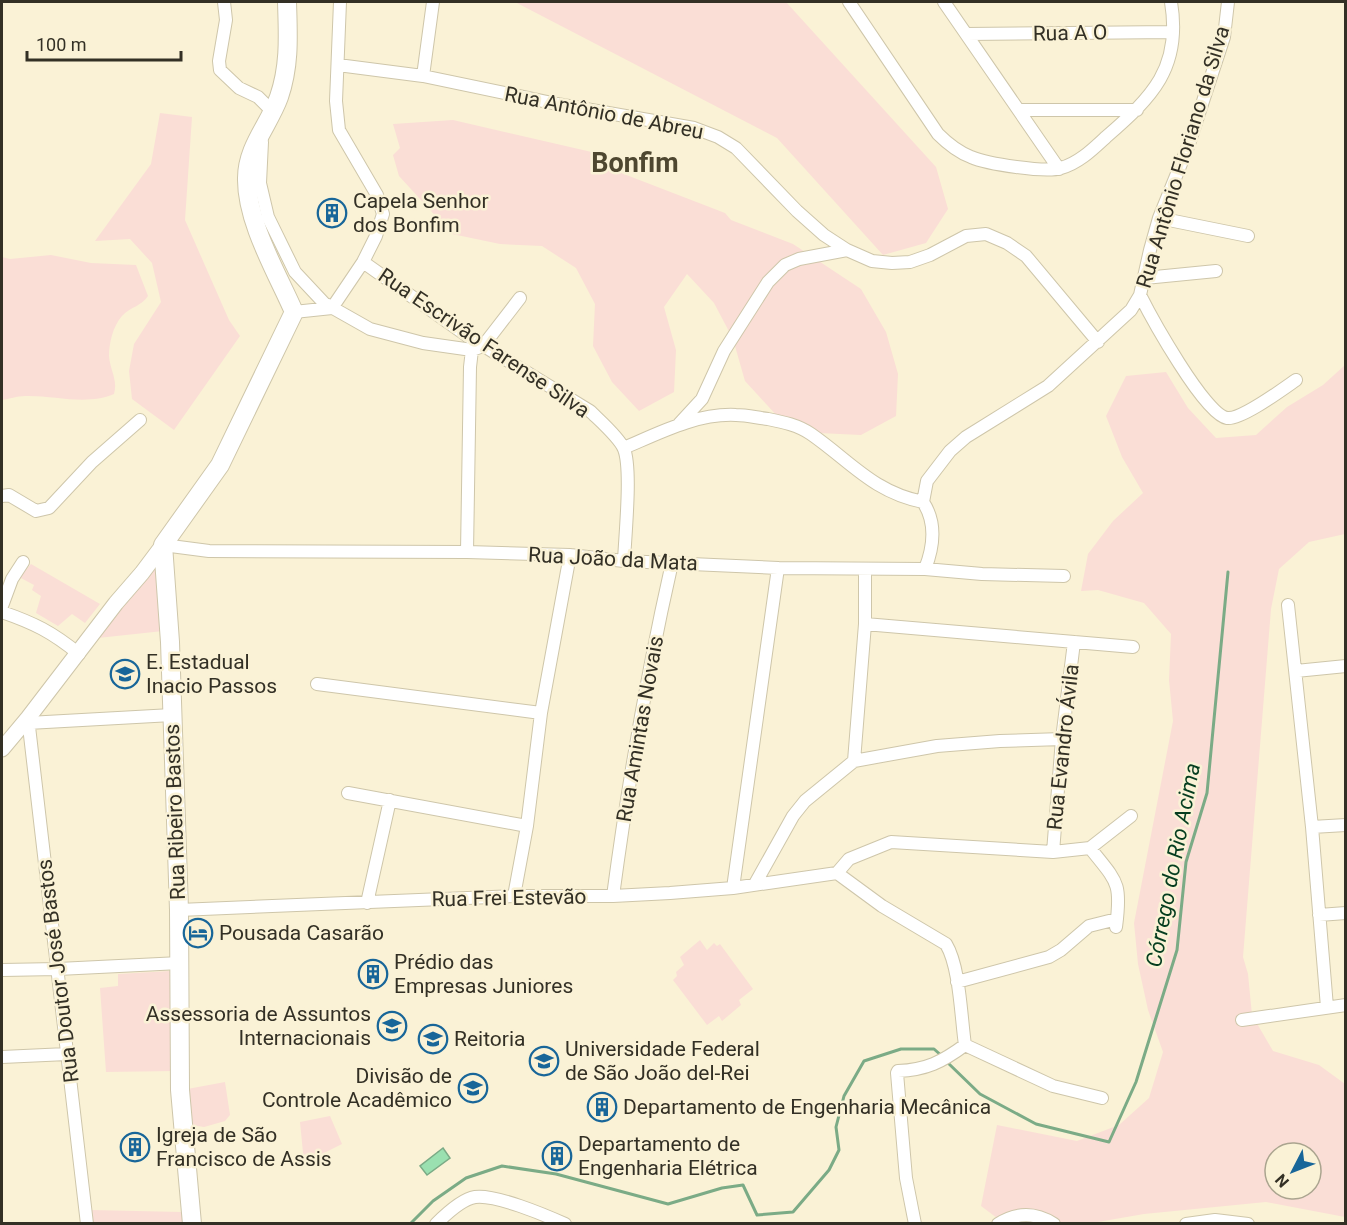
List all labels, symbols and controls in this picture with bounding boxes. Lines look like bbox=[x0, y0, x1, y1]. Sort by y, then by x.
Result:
street label: Rua A O bbox=[1033, 20, 1107, 46]
street label: Rua Antônio Floriano da Silva bbox=[1132, 23, 1234, 291]
scale bar bbox=[27, 24, 182, 62]
text: 100 m bbox=[36, 34, 87, 55]
street label: Rua Antônio de Abreu bbox=[502, 82, 706, 144]
district label: Bonfim bbox=[591, 147, 679, 179]
place label: Capela Senhor dos Bonfim bbox=[353, 189, 489, 237]
building icon: Capela Senhor dos Bonfim bbox=[316, 197, 348, 229]
street label: Rua Escrivão Farense Silva bbox=[374, 263, 594, 423]
street label: Rua João da Mata bbox=[528, 543, 698, 575]
street label: Rua Amintas Novais bbox=[612, 634, 668, 824]
place label: E. Estadual Inacio Passos bbox=[146, 650, 277, 698]
school or university icon: E. Estadual Inacio Passos bbox=[109, 658, 141, 690]
street label: Rua Evandro Ávila bbox=[1042, 663, 1084, 831]
street label: Rua Ribeiro Bastos bbox=[160, 724, 190, 900]
water label: Córrego do Rio Acima bbox=[1141, 761, 1205, 969]
street label: Rua Doutor José Bastos bbox=[32, 858, 84, 1084]
street label: Rua Frei Estevão bbox=[431, 885, 587, 911]
hotel icon: Pousada Casarão bbox=[182, 917, 214, 949]
place label: Pousada Casarão bbox=[219, 921, 384, 945]
place label: Prédio das Empresas Juniores bbox=[394, 950, 573, 998]
building icon: Prédio das Empresas Juniores bbox=[357, 958, 389, 990]
place label: Assessoria de Assuntos Internacionais bbox=[146, 1002, 371, 1050]
school or university icon: Assessoria de Assuntos Internacionais bbox=[376, 1010, 408, 1042]
school or university icon: Reitoria bbox=[417, 1023, 449, 1055]
place label: Reitoria bbox=[454, 1027, 525, 1051]
place label: Universidade Federal de São João del-Rei bbox=[565, 1037, 760, 1085]
school or university icon: Universidade Federal de São João del-Rei bbox=[528, 1045, 560, 1077]
place label: Divisão de Controle Acadêmico bbox=[262, 1064, 452, 1112]
school or university icon: Divisão de Controle Acadêmico bbox=[457, 1072, 489, 1104]
building icon: Departamento de Engenharia Mecânica bbox=[586, 1091, 618, 1123]
place label: Departamento de Engenharia Mecânica bbox=[623, 1095, 991, 1119]
place label: Igreja de São Francisco de Assis bbox=[156, 1123, 332, 1171]
building icon: Igreja de São Francisco de Assis bbox=[119, 1131, 151, 1163]
place label: Departamento de Engenharia Elétrica bbox=[578, 1132, 758, 1180]
building icon: Departamento de Engenharia Elétrica bbox=[541, 1140, 573, 1172]
north arrow bbox=[1263, 1141, 1323, 1201]
text: N bbox=[1271, 1170, 1293, 1191]

